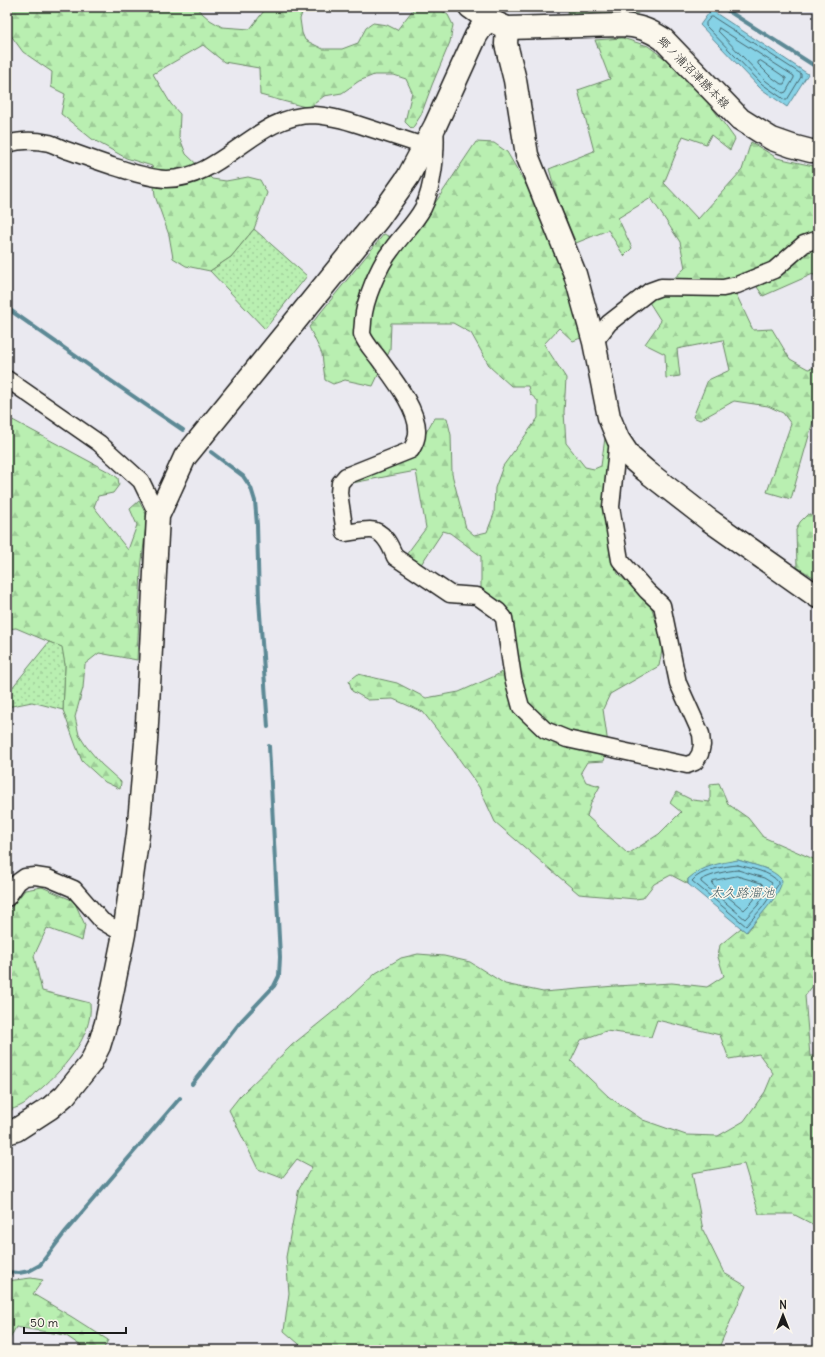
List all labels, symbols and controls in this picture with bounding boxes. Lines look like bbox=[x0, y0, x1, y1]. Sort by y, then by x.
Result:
street label: 郷ノ浦沼津勝本線 bbox=[655, 33, 733, 111]
water label: 太久路溜池 bbox=[709, 884, 775, 901]
north arrow bbox=[763, 1295, 803, 1335]
text: N bbox=[779, 1298, 787, 1312]
scale bar bbox=[24, 1309, 126, 1335]
text: 50 m bbox=[30, 1315, 59, 1330]

